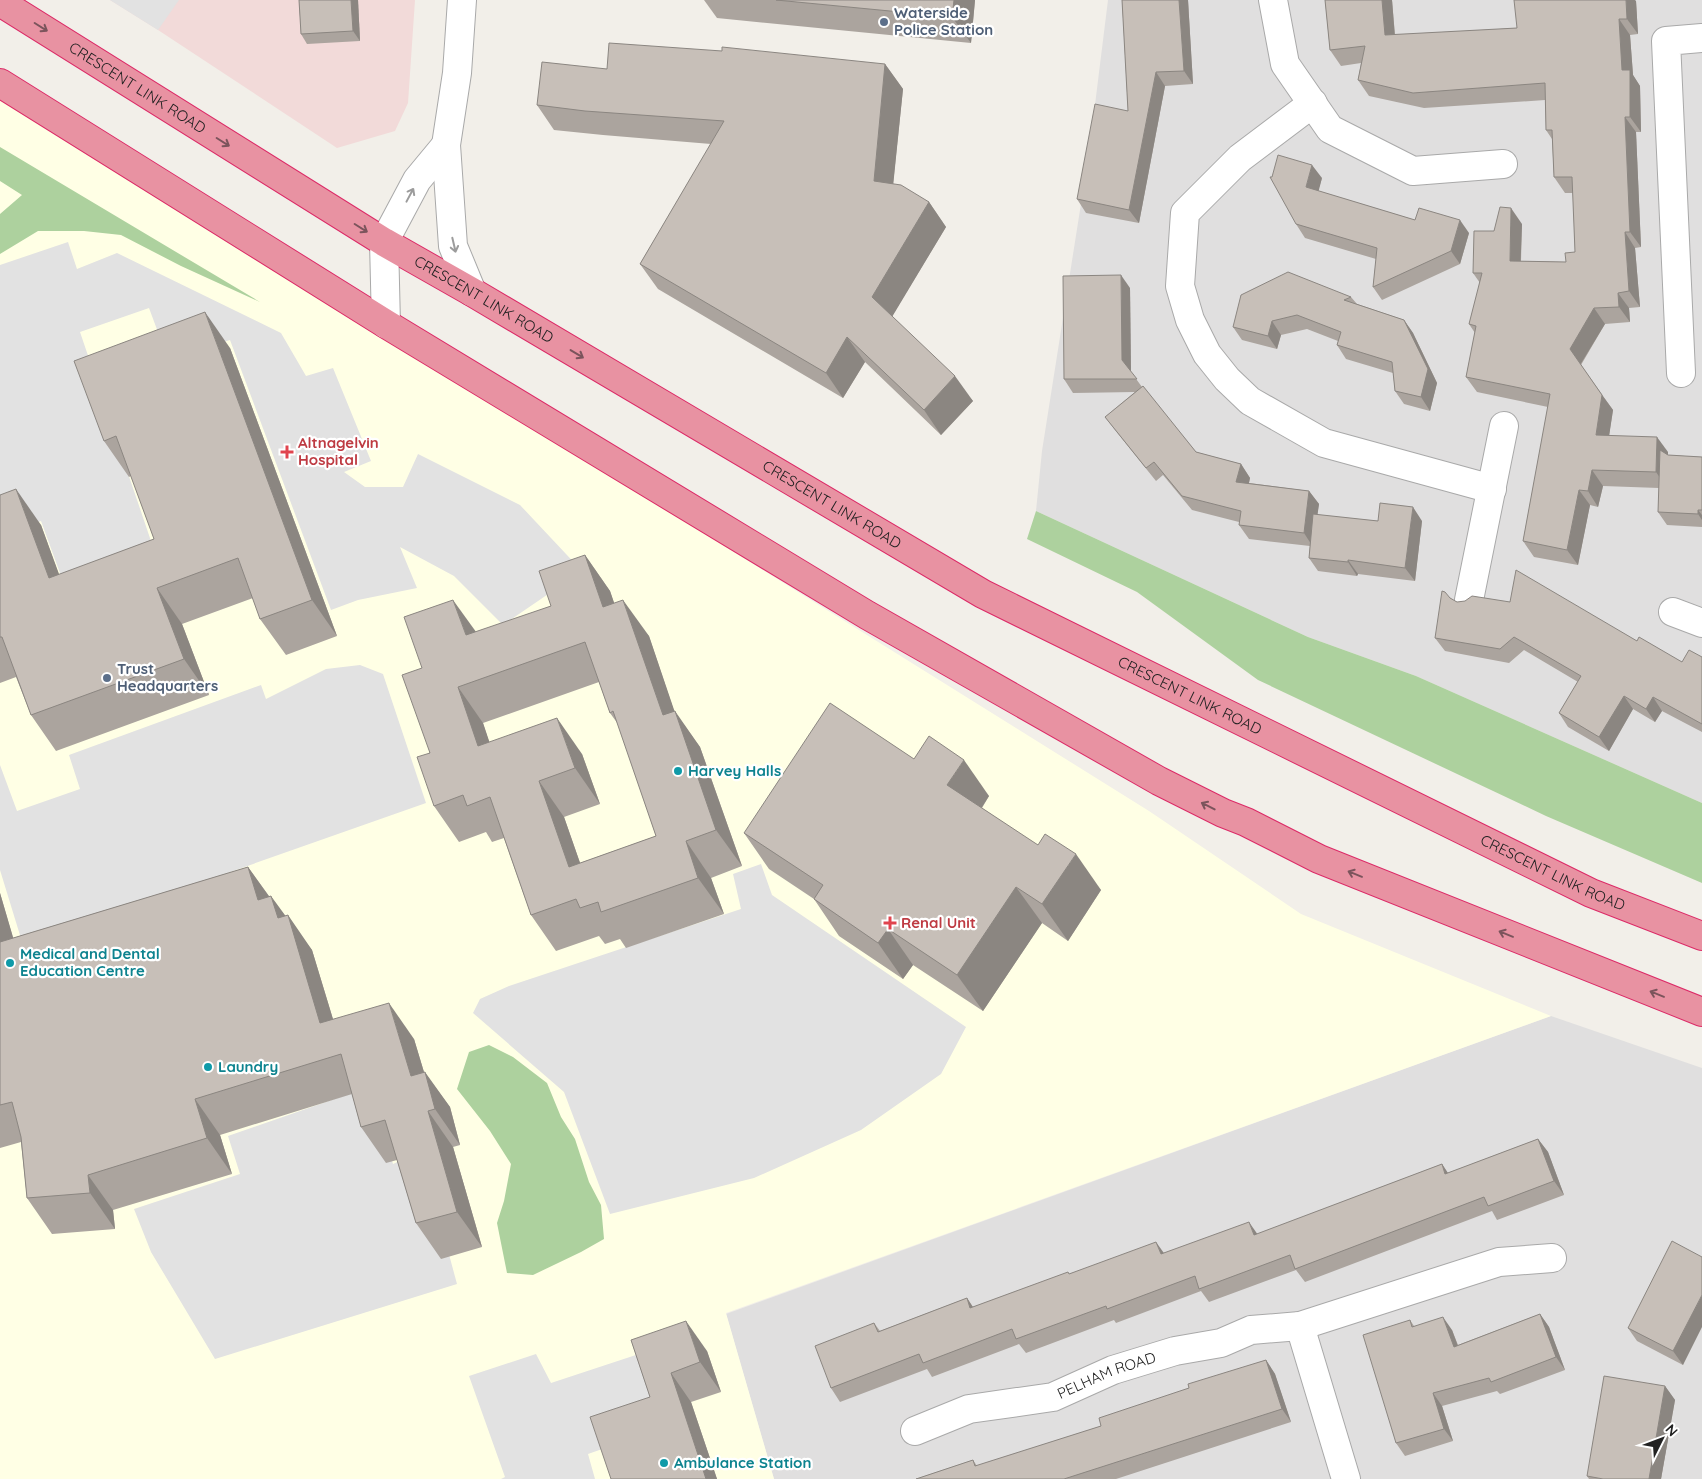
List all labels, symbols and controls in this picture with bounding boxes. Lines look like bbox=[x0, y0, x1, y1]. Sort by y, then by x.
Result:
place label: Waterside Police Station bbox=[894, 3, 993, 39]
marker: Waterside Police Station bbox=[878, 16, 890, 28]
one-way arrow bbox=[34, 23, 48, 33]
street label: CRESCENT LINK ROAD bbox=[66, 38, 210, 137]
one-way arrow bbox=[216, 137, 230, 147]
one-way arrow bbox=[405, 188, 415, 202]
one-way arrow bbox=[354, 223, 368, 233]
one-way arrow bbox=[450, 237, 459, 253]
street label: CRESCENT LINK ROAD bbox=[411, 251, 557, 347]
one-way arrow bbox=[569, 350, 584, 360]
place label: Altnagelvin Hospital bbox=[298, 433, 379, 469]
marker: Altnagelvin Hospital bbox=[280, 445, 294, 459]
street label: CRESCENT LINK ROAD bbox=[759, 456, 905, 553]
street label: CRESCENT LINK ROAD bbox=[1115, 652, 1265, 739]
place label: Trust Headquarters bbox=[117, 659, 218, 695]
marker: Trust Headquarters bbox=[101, 672, 113, 684]
place label: Harvey Halls bbox=[688, 761, 781, 780]
marker: Harvey Halls bbox=[672, 765, 684, 777]
one-way arrow bbox=[1200, 800, 1215, 810]
street label: CRESCENT LINK ROAD bbox=[1477, 830, 1628, 914]
one-way arrow bbox=[1348, 869, 1363, 878]
place label: Renal Unit bbox=[901, 913, 976, 932]
marker: Renal Unit bbox=[883, 916, 897, 930]
one-way arrow bbox=[1499, 929, 1514, 938]
place label: Medical and Dental Education Centre bbox=[20, 944, 160, 980]
marker: Medical and Dental Education Centre bbox=[4, 957, 16, 969]
one-way arrow bbox=[1650, 989, 1665, 998]
place label: Laundry bbox=[218, 1057, 278, 1076]
marker: Laundry bbox=[202, 1061, 214, 1073]
street label: PELHAM ROAD bbox=[1054, 1347, 1158, 1403]
north arrow bbox=[1637, 1414, 1687, 1464]
text: N bbox=[1662, 1420, 1682, 1440]
place label: Ambulance Station bbox=[674, 1453, 811, 1472]
marker: Ambulance Station bbox=[658, 1457, 670, 1469]

